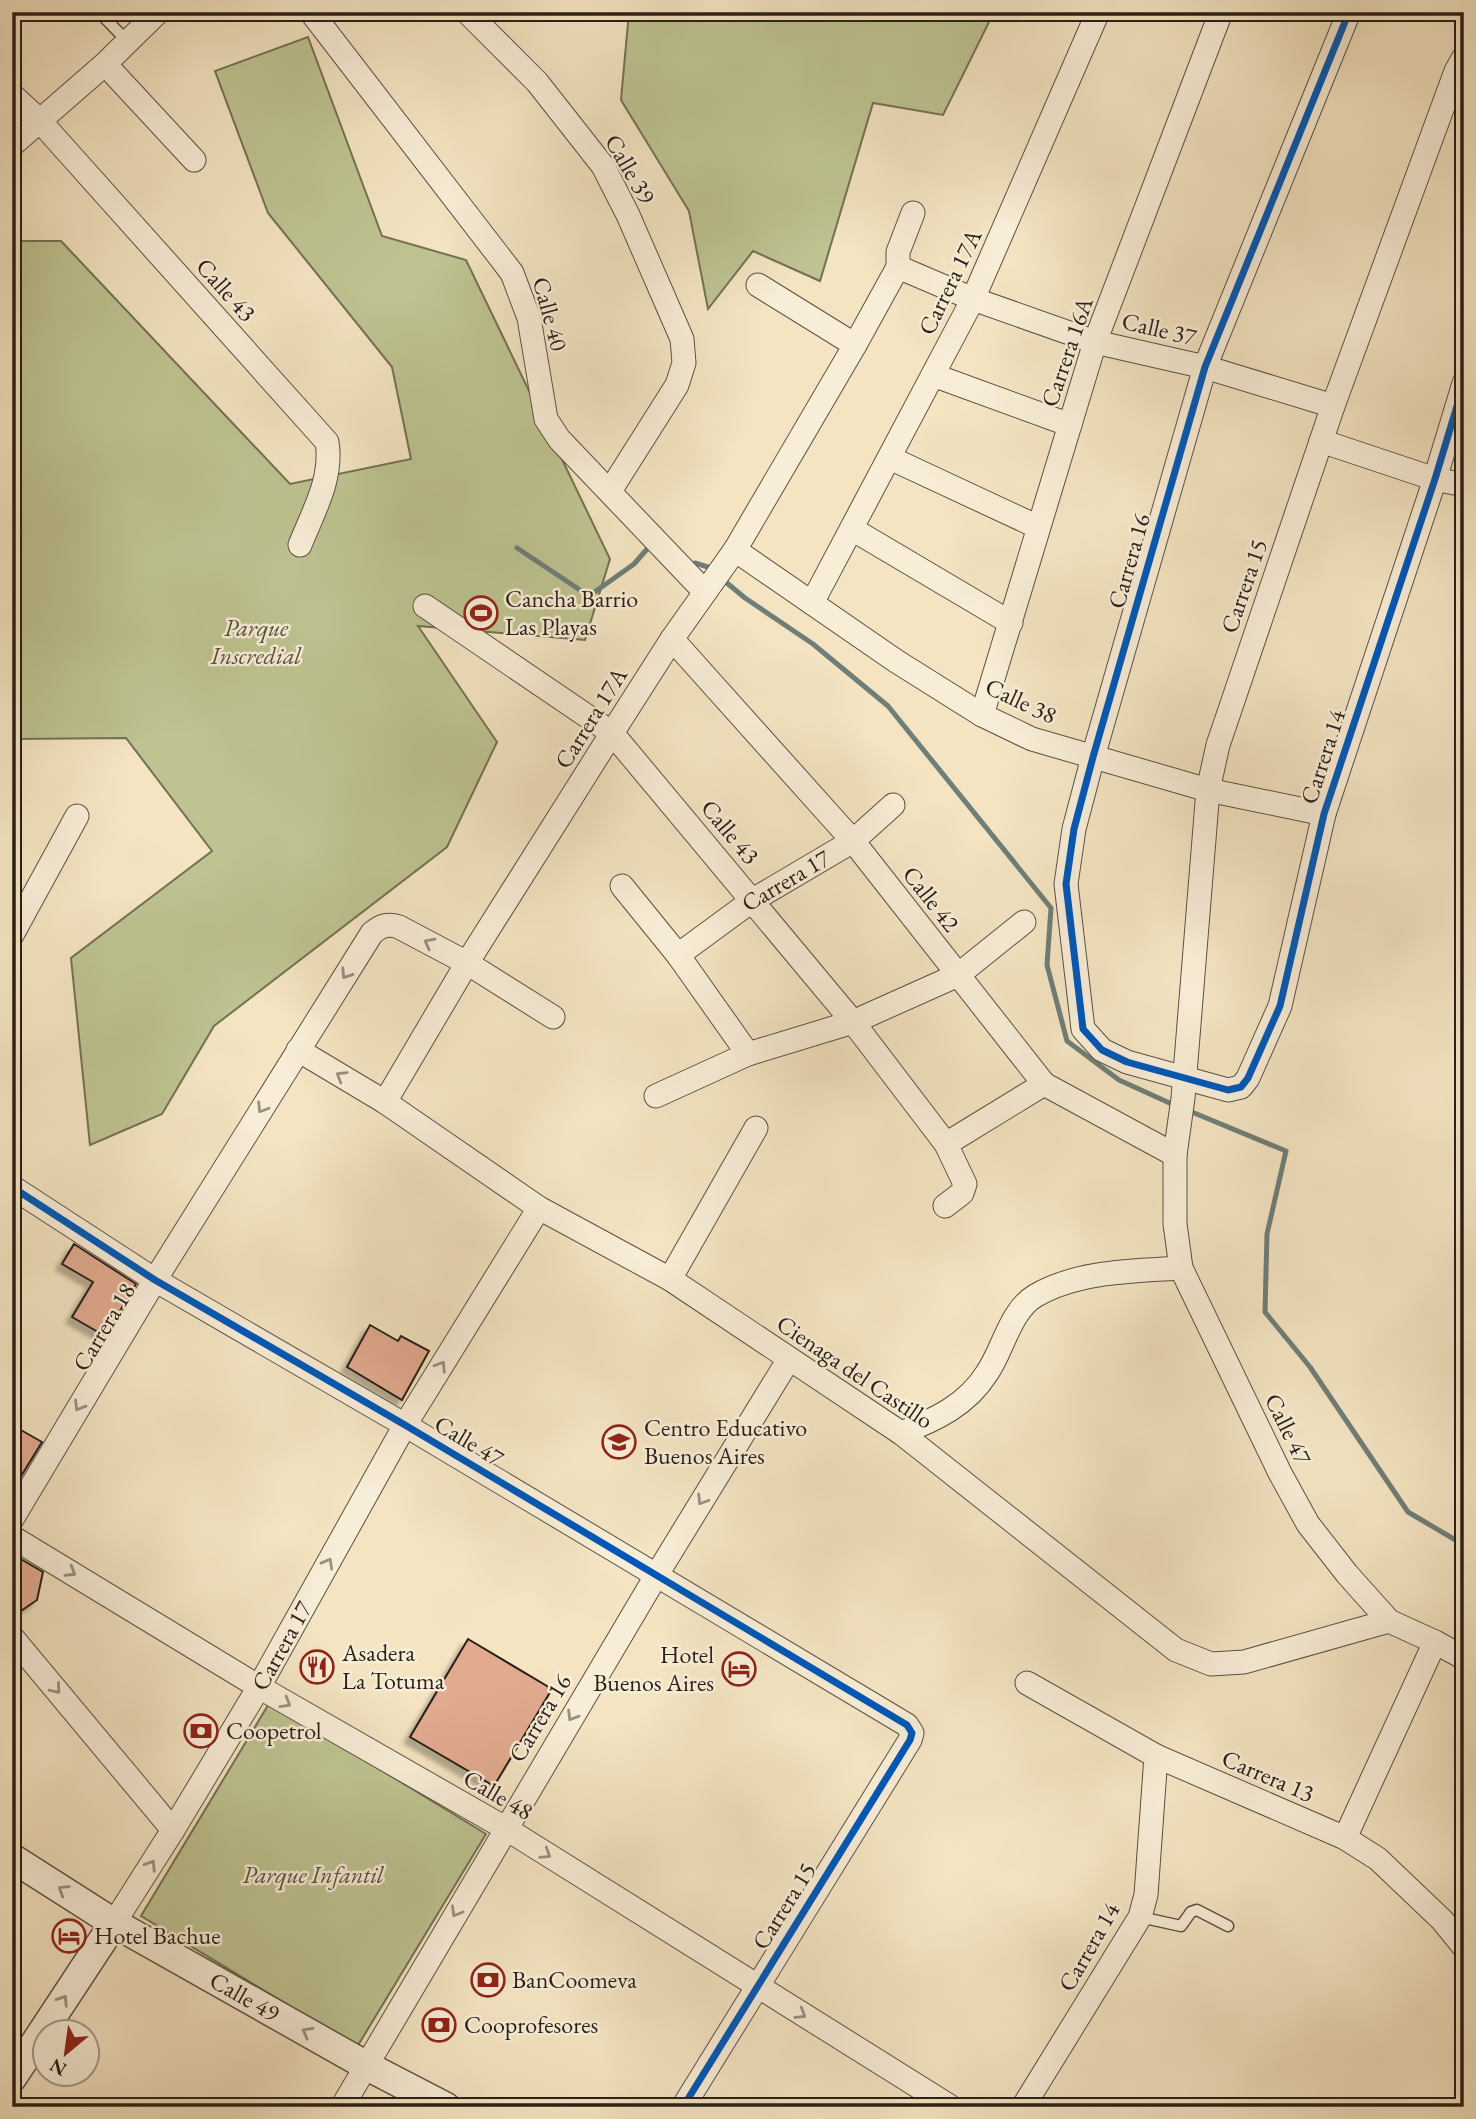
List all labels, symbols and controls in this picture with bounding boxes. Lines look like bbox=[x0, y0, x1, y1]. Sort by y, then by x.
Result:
street label: Calle 39 bbox=[598, 128, 663, 210]
street label: Carrera 17A bbox=[911, 223, 989, 340]
street label: Calle 43 bbox=[190, 251, 263, 328]
street label: Calle 40 bbox=[526, 273, 575, 354]
street label: Carrera 16A bbox=[1033, 293, 1100, 411]
street label: Calle 37 bbox=[1119, 305, 1200, 352]
street label: Carrera 16 bbox=[1100, 510, 1157, 612]
street label: Carrera 15 bbox=[1213, 535, 1274, 637]
place label: Cancha Barrio Las Playas bbox=[505, 583, 638, 642]
sports icon: Cancha Barrio Las Playas bbox=[462, 594, 500, 632]
park label: Parque Inscredial bbox=[210, 612, 302, 671]
street label: Carrera 17A bbox=[547, 661, 634, 774]
street label: Calle 38 bbox=[981, 671, 1062, 731]
street label: Carrera 14 bbox=[1293, 705, 1352, 808]
street label: Calle 43 bbox=[694, 793, 766, 871]
street label: Carrera 17 bbox=[735, 842, 836, 918]
street label: Calle 42 bbox=[896, 859, 967, 938]
one-way arrow bbox=[423, 938, 436, 951]
one-way arrow bbox=[342, 966, 354, 979]
one-way arrow bbox=[336, 1071, 349, 1084]
one-way arrow bbox=[257, 1100, 270, 1113]
street label: Carrera 18 bbox=[65, 1277, 142, 1376]
street label: Cienaga del Castillo bbox=[771, 1308, 940, 1436]
one-way arrow bbox=[433, 1361, 446, 1374]
street label: Calle 47 bbox=[1258, 1388, 1319, 1470]
one-way arrow bbox=[75, 1399, 88, 1412]
street label: Calle 47 bbox=[429, 1408, 510, 1474]
place label: Centro Educativo Buenos Aires bbox=[644, 1412, 807, 1471]
school or university icon: Centro Educativo Buenos Aires bbox=[600, 1423, 638, 1461]
one-way arrow bbox=[698, 1493, 711, 1506]
one-way arrow bbox=[320, 1558, 333, 1570]
one-way arrow bbox=[63, 1564, 76, 1577]
street label: Carrera 17 bbox=[244, 1595, 319, 1696]
place label: Asadera La Totuma bbox=[341, 1637, 445, 1696]
place label: Hotel Buenos Aires bbox=[593, 1639, 714, 1698]
restaurant icon: Asadera La Totuma bbox=[298, 1648, 336, 1686]
hotel icon: Hotel Buenos Aires bbox=[720, 1650, 758, 1688]
street label: Carrera 16 bbox=[501, 1668, 578, 1767]
one-way arrow bbox=[48, 1681, 60, 1694]
one-way arrow bbox=[279, 1695, 292, 1708]
one-way arrow bbox=[567, 1709, 580, 1722]
bank icon: Coopetrol bbox=[182, 1712, 220, 1750]
place label: Coopetrol bbox=[226, 1715, 322, 1746]
street label: Carrera 13 bbox=[1217, 1742, 1319, 1809]
street label: Calle 48 bbox=[458, 1762, 539, 1827]
one-way arrow bbox=[539, 1846, 552, 1859]
street label: Carrera 15 bbox=[745, 1856, 823, 1955]
park label: Parque Infantil bbox=[242, 1859, 385, 1891]
one-way arrow bbox=[142, 1860, 155, 1873]
one-way arrow bbox=[58, 1886, 71, 1899]
street label: Carrera 14 bbox=[1051, 1896, 1127, 1997]
one-way arrow bbox=[451, 1905, 464, 1917]
hotel icon: Hotel Bachue bbox=[50, 1917, 88, 1955]
place label: Hotel Bachue bbox=[94, 1920, 221, 1951]
bank icon: BanCoomeva bbox=[469, 1961, 507, 1999]
street label: Calle 49 bbox=[204, 1964, 286, 2029]
place label: BanCoomeva bbox=[512, 1964, 637, 1995]
one-way arrow bbox=[55, 1995, 67, 2008]
bank icon: Cooprofesores bbox=[420, 2006, 458, 2044]
one-way arrow bbox=[794, 2006, 807, 2019]
place label: Cooprofesores bbox=[464, 2009, 598, 2040]
north arrow bbox=[32, 2018, 102, 2088]
one-way arrow bbox=[302, 2027, 315, 2040]
text: N bbox=[45, 2052, 71, 2082]

